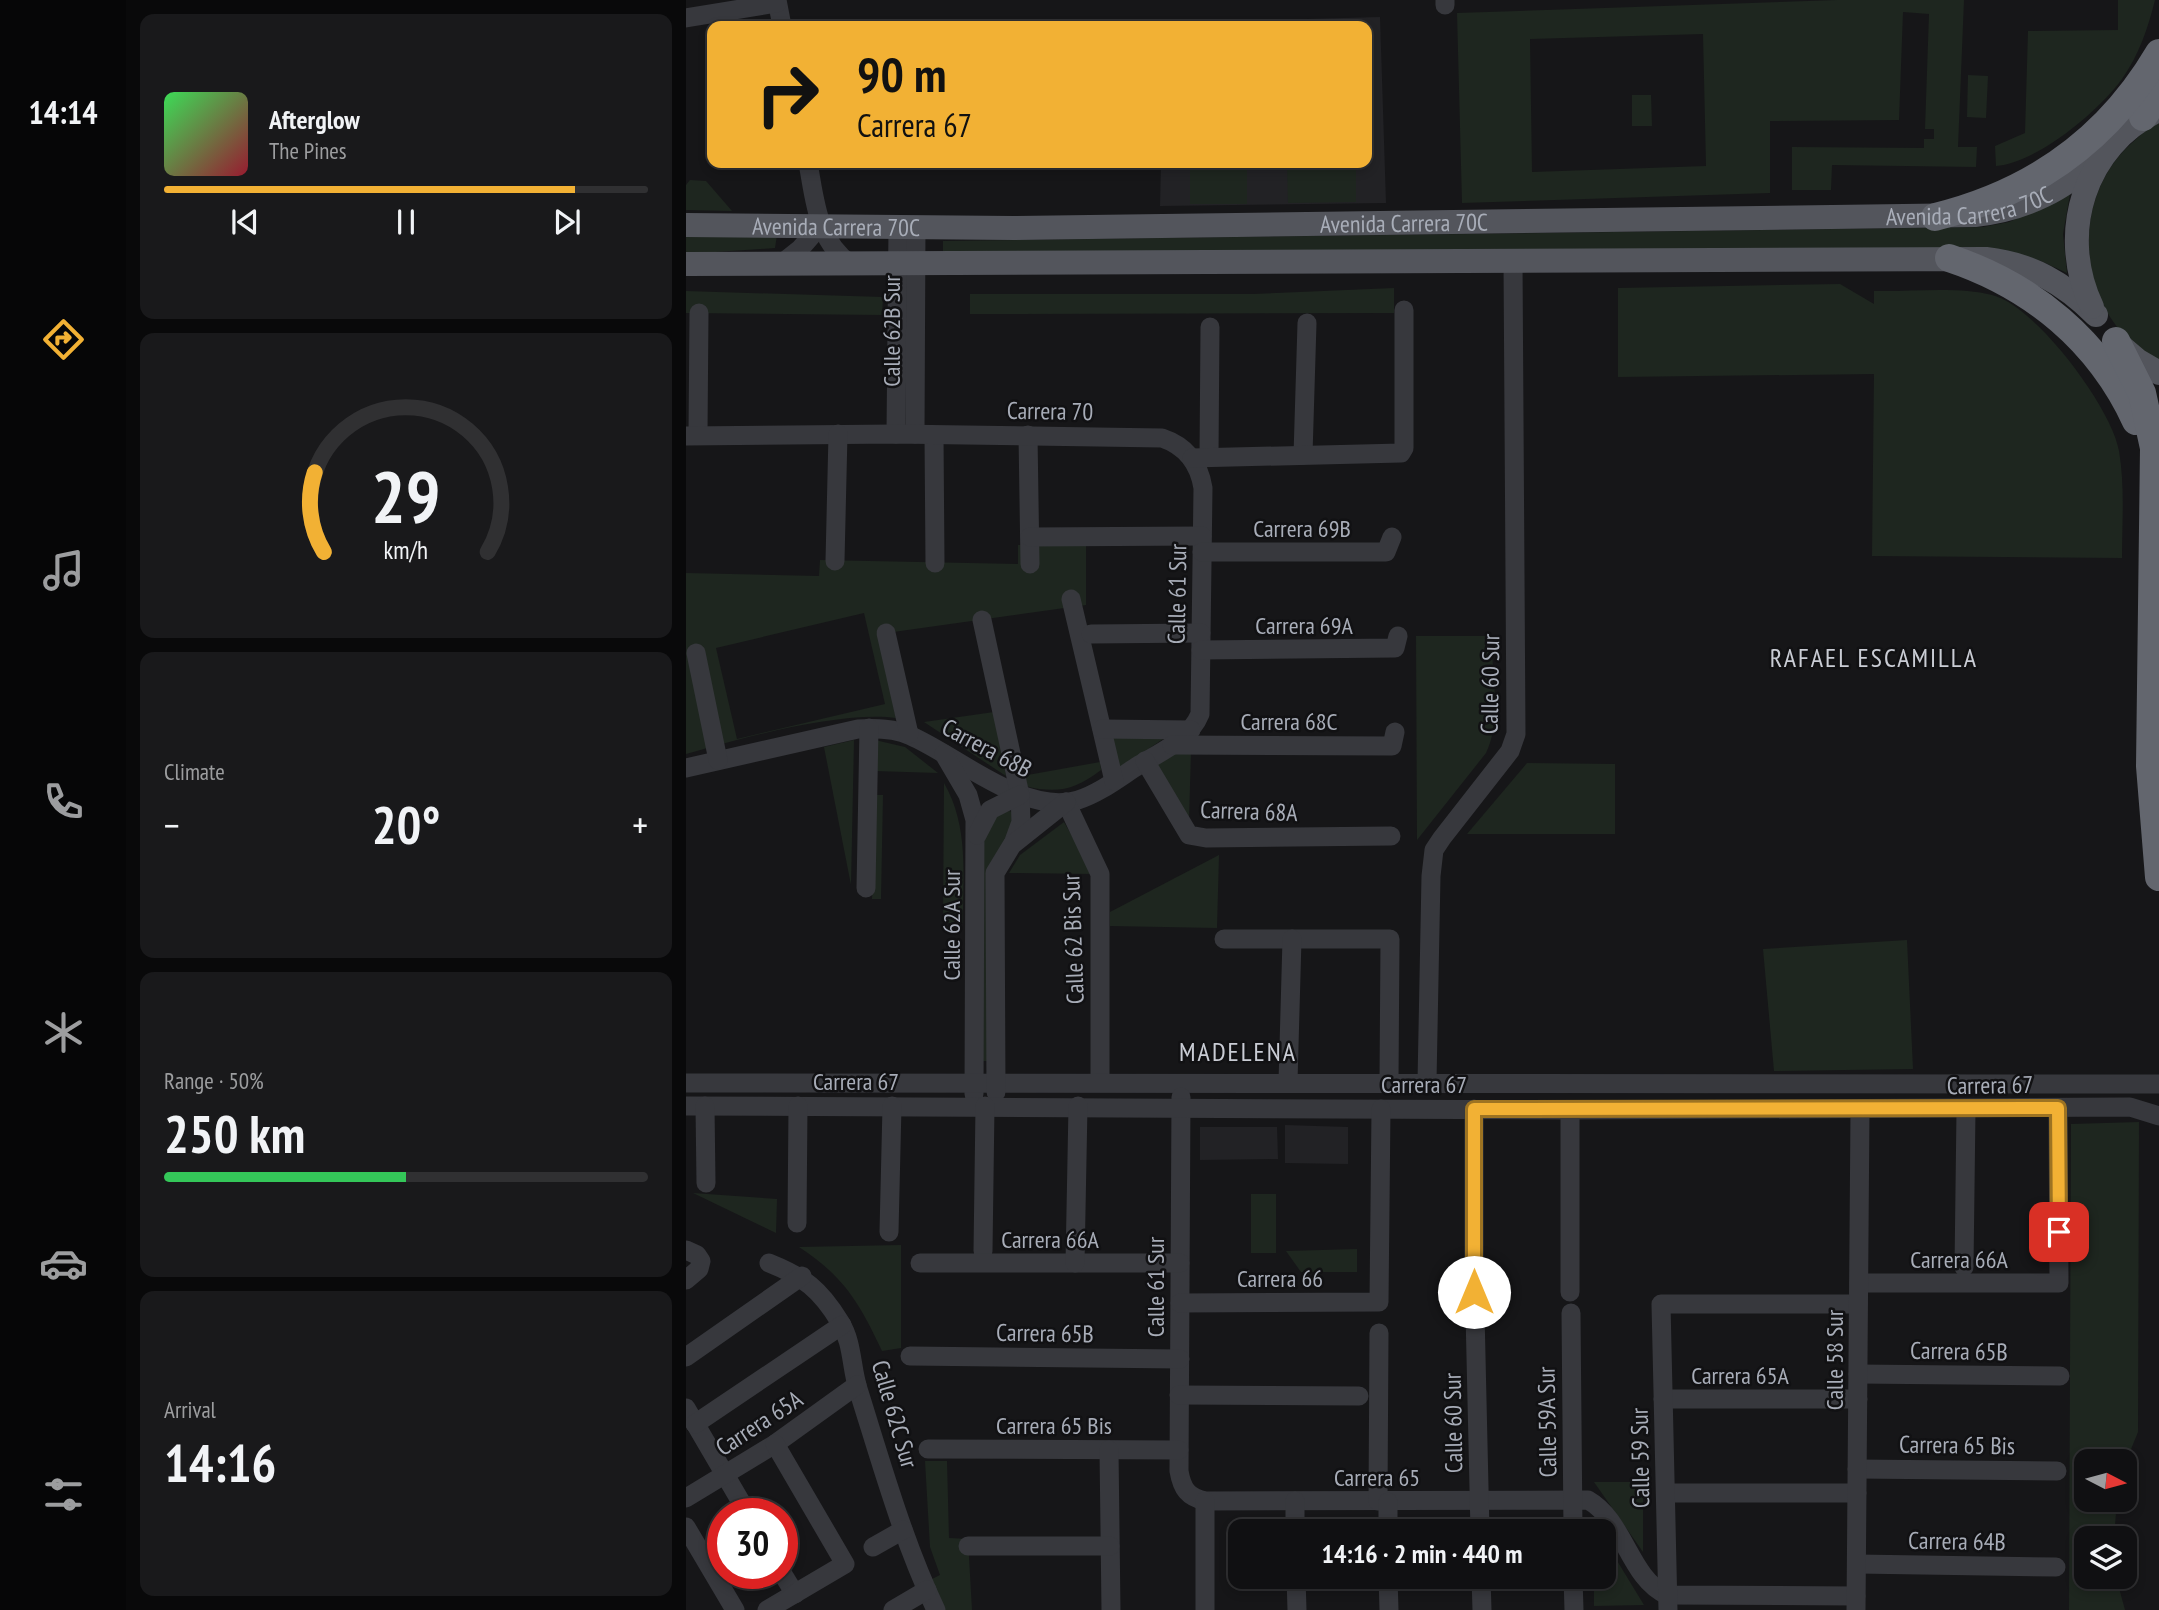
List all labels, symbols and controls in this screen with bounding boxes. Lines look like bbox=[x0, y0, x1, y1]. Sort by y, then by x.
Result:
text: 90 m bbox=[857, 42, 946, 106]
icon: right bbox=[742, 49, 833, 140]
text: 14:14 bbox=[28, 91, 98, 133]
text: Afterglow bbox=[269, 103, 360, 136]
text: Carrera 67 bbox=[857, 104, 972, 146]
text: The Pines bbox=[269, 136, 347, 165]
street label: Avenida Carrera 70C bbox=[1886, 179, 2057, 232]
icon: previous bbox=[226, 203, 264, 241]
icon: pause bbox=[387, 203, 425, 241]
icon: next bbox=[548, 203, 586, 241]
street label: Avenida Carrera 70C bbox=[1320, 206, 1488, 239]
street label: Avenida Carrera 70C bbox=[752, 210, 920, 243]
street label: Calle 62B Sur bbox=[876, 275, 907, 387]
icon: directions bbox=[39, 315, 88, 364]
street label: Carrera 70 bbox=[1007, 395, 1093, 427]
text: 29 bbox=[371, 448, 441, 542]
street label: Carrera 69B bbox=[1253, 513, 1351, 544]
text: km/h bbox=[384, 534, 428, 566]
street label: Calle 61 Sur bbox=[1161, 543, 1193, 644]
icon: music bbox=[39, 546, 88, 595]
street label: Carrera 69A bbox=[1255, 610, 1353, 641]
street label: Calle 60 Sur bbox=[1474, 633, 1506, 734]
district label: RAFAEL ESCAMILLA bbox=[1770, 641, 1978, 674]
street label: Carrera 68C bbox=[1240, 706, 1338, 737]
street label: Carrera 68B bbox=[937, 711, 1037, 785]
text: Climate bbox=[164, 757, 225, 786]
icon: phone bbox=[39, 777, 88, 826]
text: 20° bbox=[372, 791, 440, 858]
street label: Carrera 68A bbox=[1200, 794, 1299, 828]
text: − bbox=[164, 800, 180, 849]
text: + bbox=[632, 800, 648, 849]
street label: Calle 62A Sur bbox=[936, 869, 967, 980]
street label: Calle 62 Bis Sur bbox=[1055, 873, 1091, 1005]
icon: climate bbox=[39, 1008, 88, 1057]
district label: MADELENA bbox=[1179, 1035, 1297, 1068]
text: Range · 50% bbox=[164, 1066, 264, 1095]
street label: Carrera 67 bbox=[813, 1066, 899, 1097]
street label: Carrera 67 bbox=[1381, 1069, 1467, 1100]
street label: Carrera 67 bbox=[1947, 1069, 2033, 1101]
text: 250 km bbox=[164, 1100, 305, 1167]
pin bbox=[2029, 1202, 2089, 1262]
icon: arrive bbox=[2040, 1213, 2078, 1251]
street label: Carrera 66A bbox=[1001, 1224, 1099, 1255]
street label: Calle 61 Sur bbox=[1140, 1236, 1171, 1337]
icon: car bbox=[39, 1239, 88, 1288]
street label: Carrera 66A bbox=[1910, 1244, 2008, 1275]
position arrow bbox=[1437, 1255, 1511, 1329]
street label: Carrera 66 bbox=[1237, 1263, 1323, 1294]
street label: Calle 58 Sur bbox=[1819, 1309, 1850, 1410]
street label: Carrera 65B bbox=[996, 1317, 1094, 1349]
street label: Carrera 65B bbox=[1910, 1335, 2008, 1367]
street label: Calle 62C Sur bbox=[865, 1357, 925, 1472]
street label: Carrera 65A bbox=[1691, 1360, 1789, 1391]
street label: Calle 59A Sur bbox=[1531, 1366, 1563, 1478]
street label: Calle 60 Sur bbox=[1437, 1372, 1469, 1473]
street label: Carrera 65A bbox=[710, 1383, 809, 1463]
text: Arrival bbox=[164, 1395, 216, 1424]
street label: Calle 59 Sur bbox=[1624, 1407, 1656, 1508]
street label: Carrera 65 Bis bbox=[996, 1410, 1112, 1441]
street label: Carrera 65 Bis bbox=[1899, 1428, 2015, 1462]
text: 14:16 bbox=[164, 1429, 276, 1496]
north arrow bbox=[2074, 1449, 2137, 1512]
map controls bbox=[2074, 1449, 2137, 1589]
street label: Carrera 65 bbox=[1334, 1462, 1420, 1493]
icon: filters bbox=[39, 1470, 88, 1519]
speed limit sign: 30 bbox=[707, 1498, 798, 1589]
street label: Carrera 64B bbox=[1908, 1525, 2006, 1557]
button: layers bbox=[2074, 1526, 2137, 1589]
text: 14:16 · 2 min · 440 m bbox=[1322, 1537, 1522, 1570]

